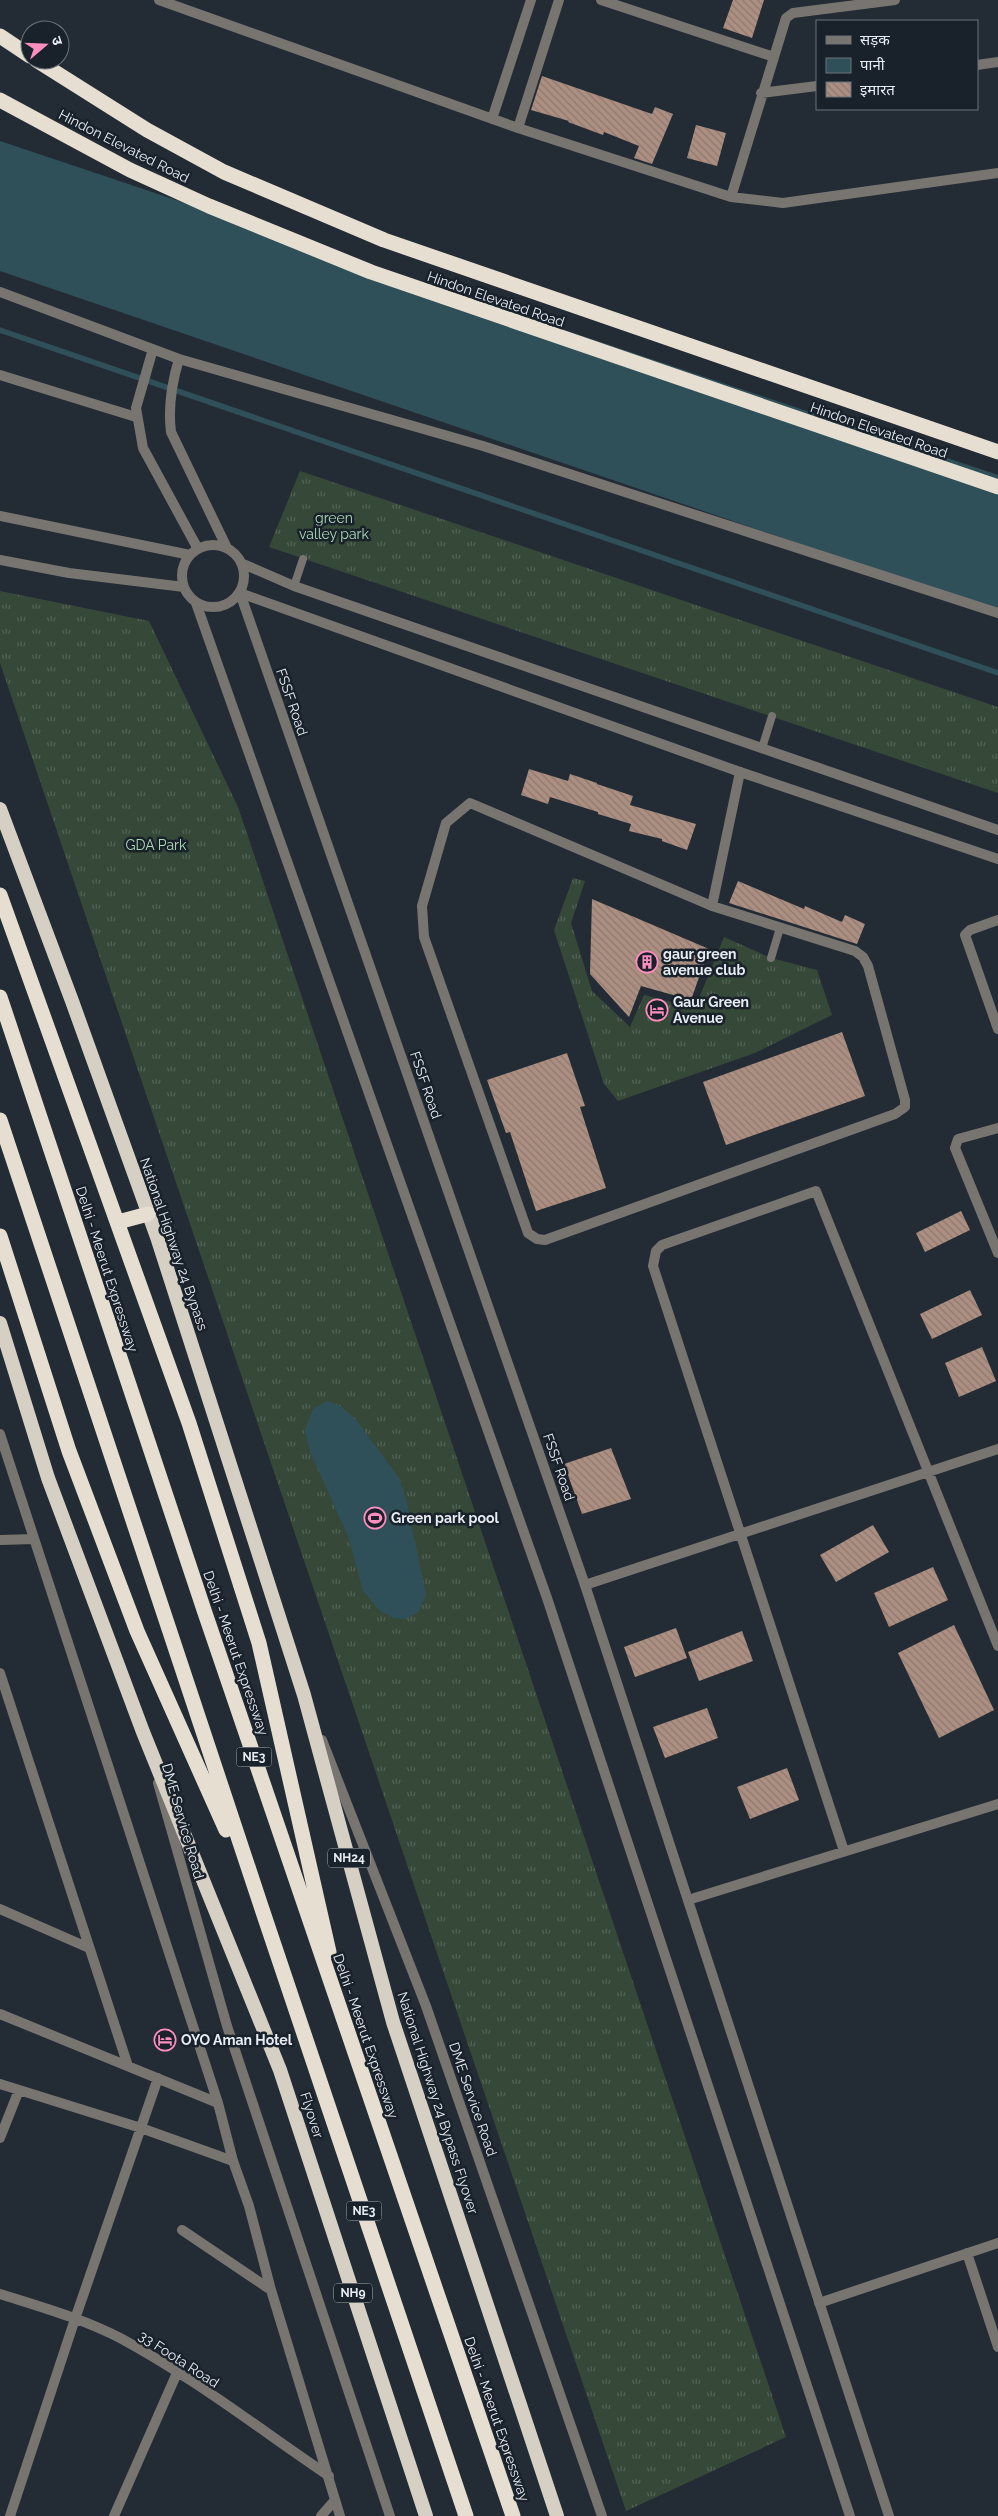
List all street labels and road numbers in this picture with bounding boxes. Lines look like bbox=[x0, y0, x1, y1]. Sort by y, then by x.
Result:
street label: Hindon Elevated Road bbox=[56, 106, 192, 186]
street label: Hindon Elevated Road bbox=[425, 268, 567, 330]
street label: Hindon Elevated Road bbox=[808, 399, 950, 461]
street label: FSSF Road bbox=[273, 666, 311, 738]
street label: FSSF Road bbox=[407, 1049, 445, 1121]
street label: National Highway 24 Bypass bbox=[137, 1156, 211, 1333]
street label: Delhi - Meerut Expressway bbox=[73, 1184, 141, 1354]
street label: FSSF Road bbox=[540, 1431, 578, 1503]
street label: Delhi - Meerut Expressway bbox=[200, 1569, 272, 1738]
road number: NE3 bbox=[236, 1748, 272, 1766]
street label: DME Service Road bbox=[159, 1761, 207, 1881]
road number: NH24 bbox=[328, 1849, 370, 1868]
street label: Delhi - Meerut Expressway bbox=[330, 1952, 402, 2121]
street label: National Highway 24 Bypass Flyover bbox=[394, 1990, 482, 2216]
street label: DME Service Road bbox=[446, 2040, 500, 2158]
street label: Flyover bbox=[297, 2090, 327, 2140]
road number: NE3 bbox=[346, 2202, 382, 2220]
road number: NH9 bbox=[334, 2284, 372, 2302]
street label: 33 Foota Road bbox=[136, 2327, 222, 2391]
street label: Delhi - Meerut Expressway bbox=[461, 2335, 533, 2504]

